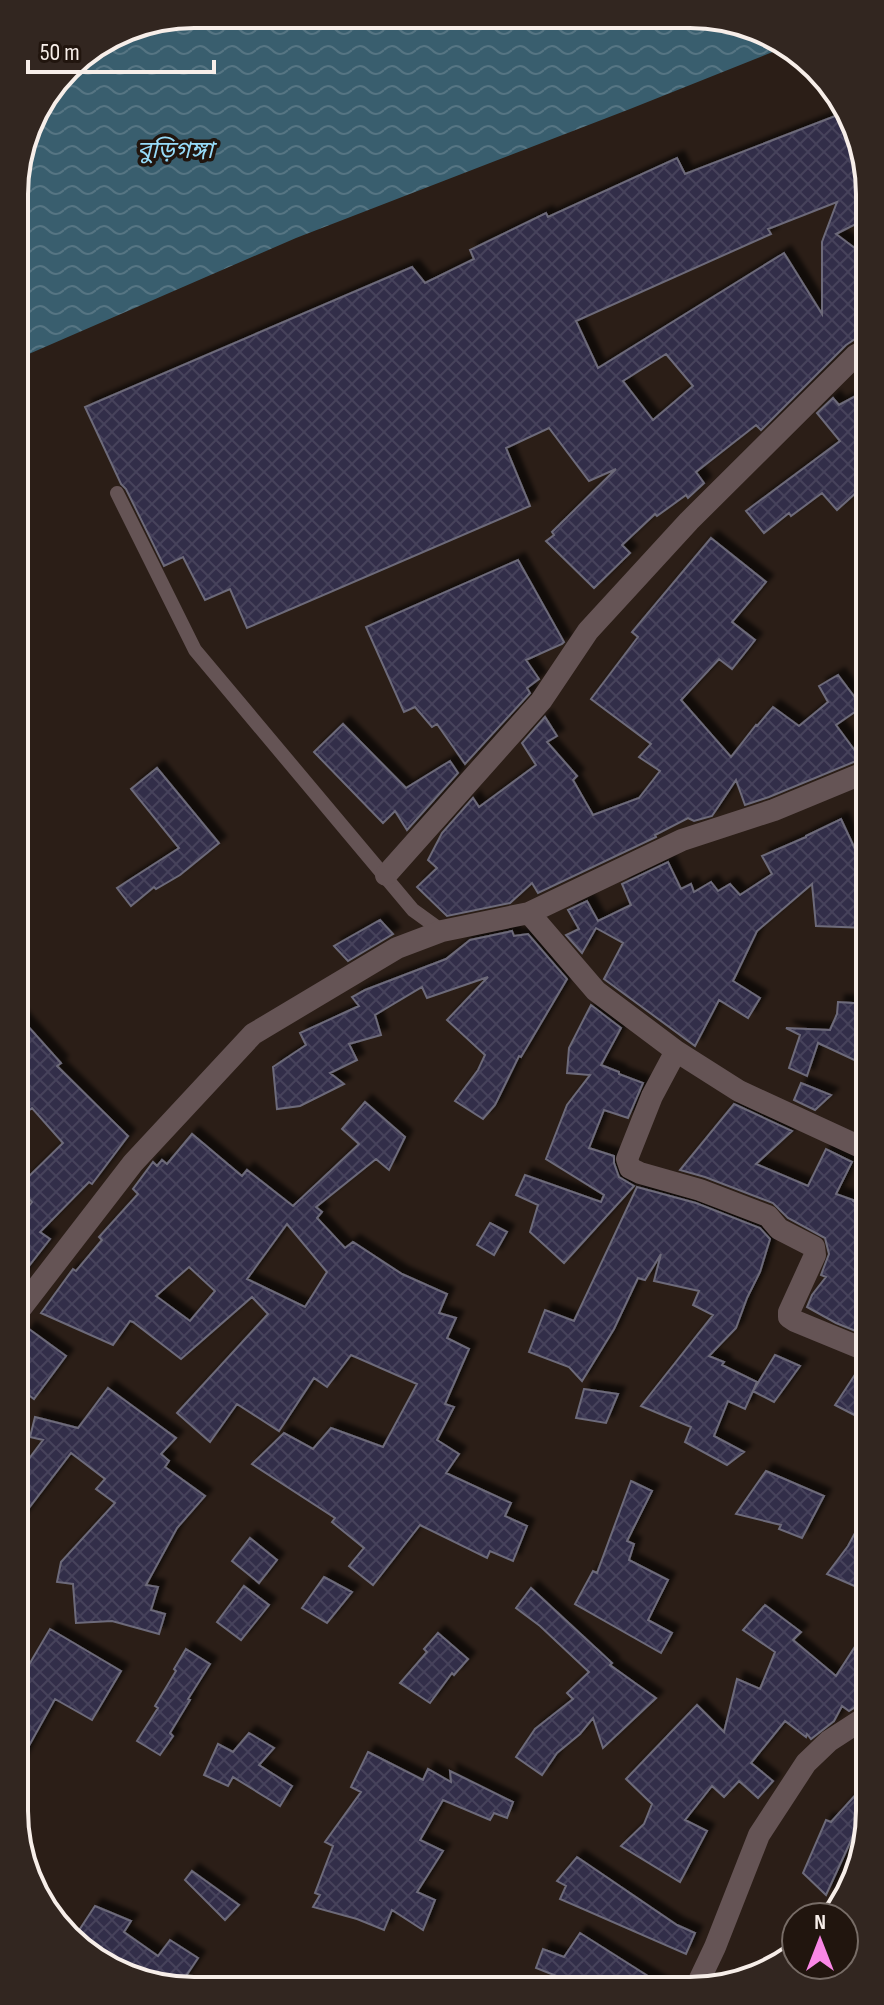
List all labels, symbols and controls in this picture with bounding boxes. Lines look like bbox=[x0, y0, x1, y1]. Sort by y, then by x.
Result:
scale bar bbox=[28, 24, 214, 74]
text: 50 m bbox=[40, 38, 80, 67]
water label: বুড়িগঙ্গা bbox=[137, 136, 218, 165]
north arrow bbox=[780, 1901, 860, 1981]
text: N bbox=[814, 1909, 826, 1936]

